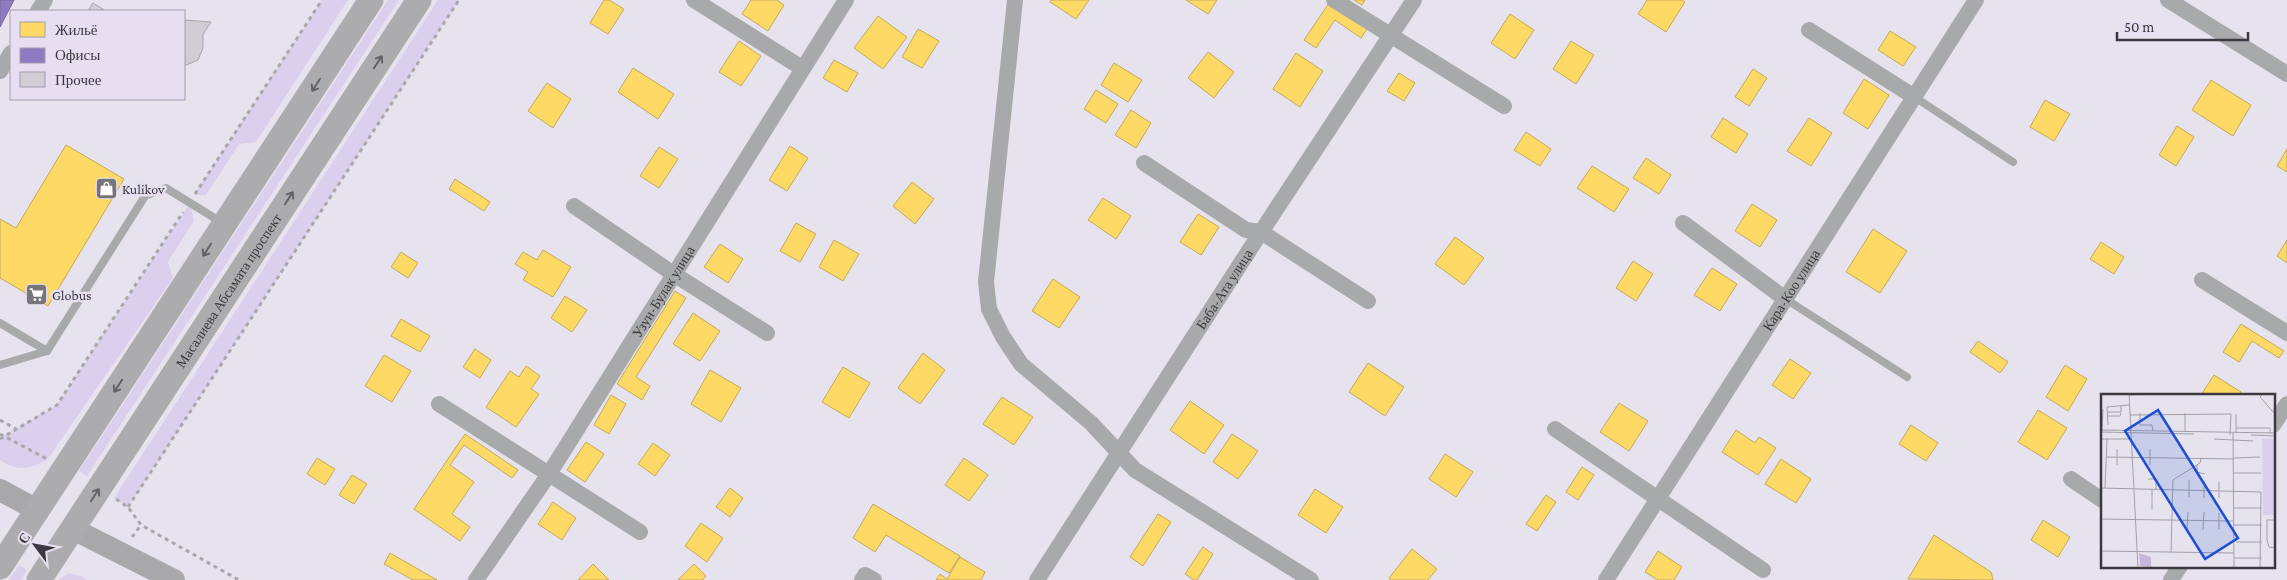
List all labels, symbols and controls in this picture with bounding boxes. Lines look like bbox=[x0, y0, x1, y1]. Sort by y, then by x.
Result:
legend bbox=[10, 10, 185, 100]
scale bar bbox=[2117, 10, 2248, 42]
text: 50 m bbox=[2124, 19, 2154, 35]
text: Жильё bbox=[55, 22, 98, 38]
text: Офисы bbox=[55, 47, 100, 63]
one-way arrow bbox=[373, 56, 383, 70]
text: Прочее bbox=[55, 72, 102, 88]
one-way arrow bbox=[310, 77, 320, 91]
shop icon: Kulikov bbox=[94, 177, 118, 201]
place label: Kulikov bbox=[122, 181, 165, 197]
one-way arrow bbox=[284, 192, 294, 206]
street label: Масалиева Абсамата проспект bbox=[172, 211, 285, 371]
street label: Узун-Булак улица bbox=[629, 242, 698, 340]
one-way arrow bbox=[202, 243, 213, 257]
street label: Баба-Ата улица bbox=[1193, 245, 1256, 332]
street label: Кара-Коо улица bbox=[1759, 246, 1823, 334]
supermarket icon: Globus bbox=[24, 283, 48, 307]
place label: Globus bbox=[52, 287, 92, 303]
one-way arrow bbox=[113, 379, 124, 393]
inset map bbox=[2101, 394, 2274, 568]
one-way arrow bbox=[90, 489, 100, 503]
north arrow bbox=[10, 520, 60, 570]
text: С bbox=[15, 530, 33, 547]

